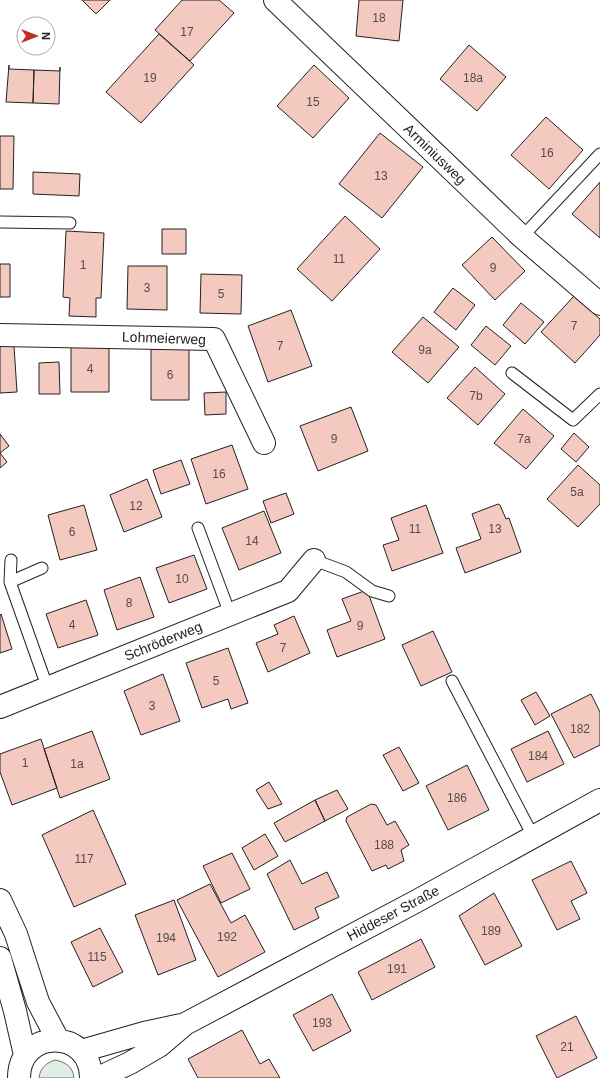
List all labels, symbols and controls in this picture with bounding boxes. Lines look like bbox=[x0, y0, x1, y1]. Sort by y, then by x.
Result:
house number: 18 bbox=[372, 11, 386, 25]
north arrow bbox=[16, 16, 56, 56]
house number: 17 bbox=[180, 25, 194, 39]
text: N bbox=[40, 32, 52, 40]
house number: 19 bbox=[143, 71, 157, 85]
house number: 18a bbox=[463, 71, 483, 85]
house number: 15 bbox=[306, 95, 320, 109]
street label: Arminiusweg bbox=[401, 120, 469, 188]
house number: 16 bbox=[540, 146, 554, 160]
house number: 13 bbox=[374, 169, 388, 183]
house number: 11 bbox=[333, 252, 346, 266]
house number: 1 bbox=[80, 258, 87, 272]
house number: 9 bbox=[490, 261, 497, 275]
house number: 3 bbox=[144, 281, 151, 295]
house number: 5 bbox=[218, 287, 225, 301]
house number: 7 bbox=[571, 319, 578, 333]
street label: Lohmeierweg bbox=[122, 329, 206, 347]
house number: 7 bbox=[277, 339, 284, 353]
house number: 9a bbox=[418, 343, 432, 357]
house number: 4 bbox=[87, 362, 94, 376]
house number: 6 bbox=[167, 368, 174, 382]
house number: 7b bbox=[469, 389, 483, 403]
house number: 9 bbox=[331, 432, 338, 446]
house number: 7a bbox=[517, 432, 531, 446]
house number: 16 bbox=[212, 467, 226, 481]
house number: 5a bbox=[570, 485, 584, 499]
house number: 12 bbox=[129, 499, 143, 513]
house number: 11 bbox=[409, 522, 422, 536]
house number: 13 bbox=[488, 522, 502, 536]
house number: 6 bbox=[69, 525, 76, 539]
house number: 14 bbox=[245, 534, 259, 548]
house number: 10 bbox=[175, 572, 189, 586]
house number: 8 bbox=[126, 596, 133, 610]
house number: 4 bbox=[69, 618, 76, 632]
street label: Schröderweg bbox=[122, 618, 204, 664]
house number: 9 bbox=[357, 619, 364, 633]
house number: 7 bbox=[280, 641, 287, 655]
house number: 5 bbox=[213, 674, 220, 688]
house number: 3 bbox=[149, 699, 156, 713]
house number: 182 bbox=[570, 722, 590, 736]
house number: 184 bbox=[528, 749, 548, 763]
house number: 1 bbox=[22, 756, 29, 770]
house number: 1a bbox=[70, 757, 84, 771]
house number: 186 bbox=[447, 791, 467, 805]
house number: 188 bbox=[374, 838, 394, 852]
house number: 117 bbox=[74, 852, 94, 866]
street label: Hiddeser Straße bbox=[344, 882, 442, 944]
house number: 189 bbox=[481, 924, 501, 938]
house number: 192 bbox=[217, 930, 237, 944]
house number: 194 bbox=[156, 931, 176, 945]
house number: 115 bbox=[87, 950, 107, 964]
house number: 191 bbox=[387, 962, 407, 976]
house number: 193 bbox=[312, 1016, 332, 1030]
house number: 21 bbox=[560, 1040, 574, 1054]

